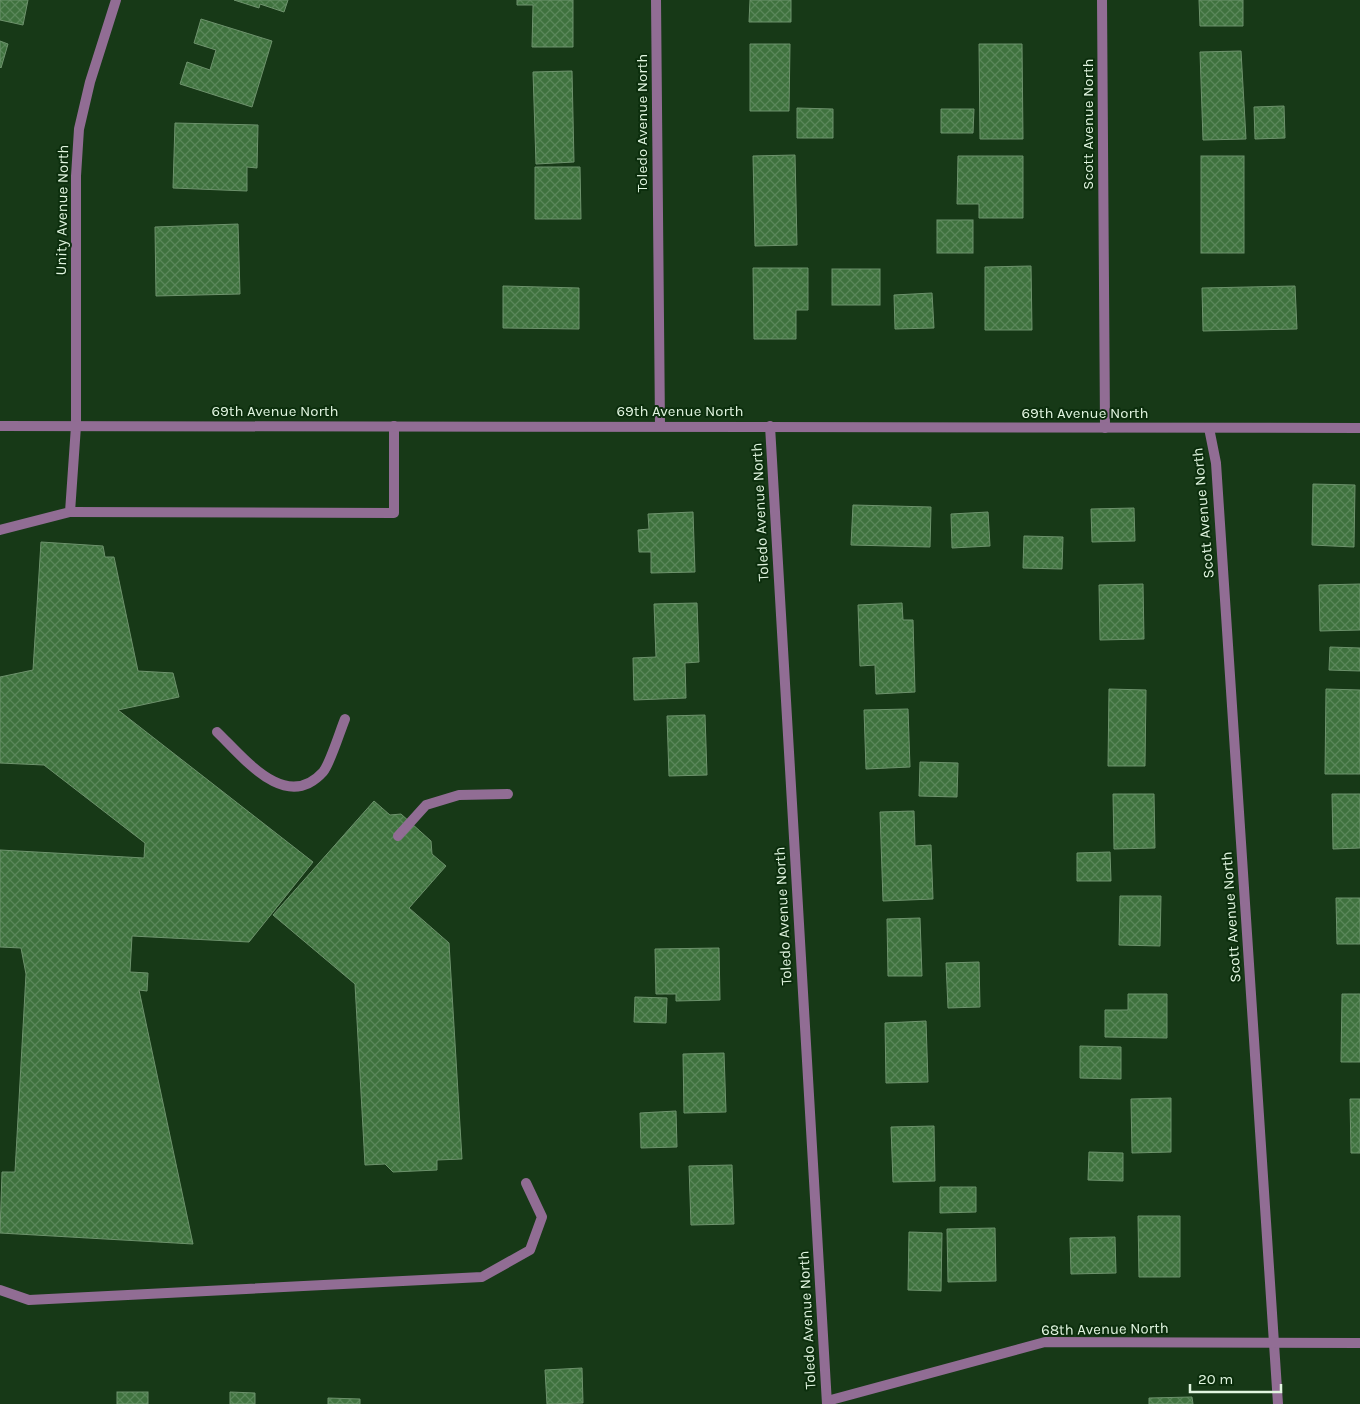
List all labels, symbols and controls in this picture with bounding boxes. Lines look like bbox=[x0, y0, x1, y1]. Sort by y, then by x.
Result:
street label: Toledo Avenue North bbox=[633, 54, 651, 192]
street label: Scott Avenue North bbox=[1079, 58, 1097, 190]
street label: Unity Avenue North bbox=[52, 144, 72, 276]
street label: 69th Avenue North bbox=[211, 402, 339, 420]
street label: 69th Avenue North bbox=[616, 402, 744, 420]
street label: 69th Avenue North bbox=[1021, 404, 1149, 422]
street label: Toledo Avenue North bbox=[747, 442, 773, 582]
street label: Scott Avenue North bbox=[1188, 447, 1218, 579]
street label: Toledo Avenue North bbox=[770, 846, 796, 986]
street label: Scott Avenue North bbox=[1217, 851, 1245, 983]
street label: Toledo Avenue North bbox=[794, 1250, 820, 1390]
street label: 68th Avenue North bbox=[1041, 1319, 1169, 1339]
scale bar bbox=[1190, 1362, 1281, 1394]
text: 20 m bbox=[1198, 1370, 1233, 1388]

